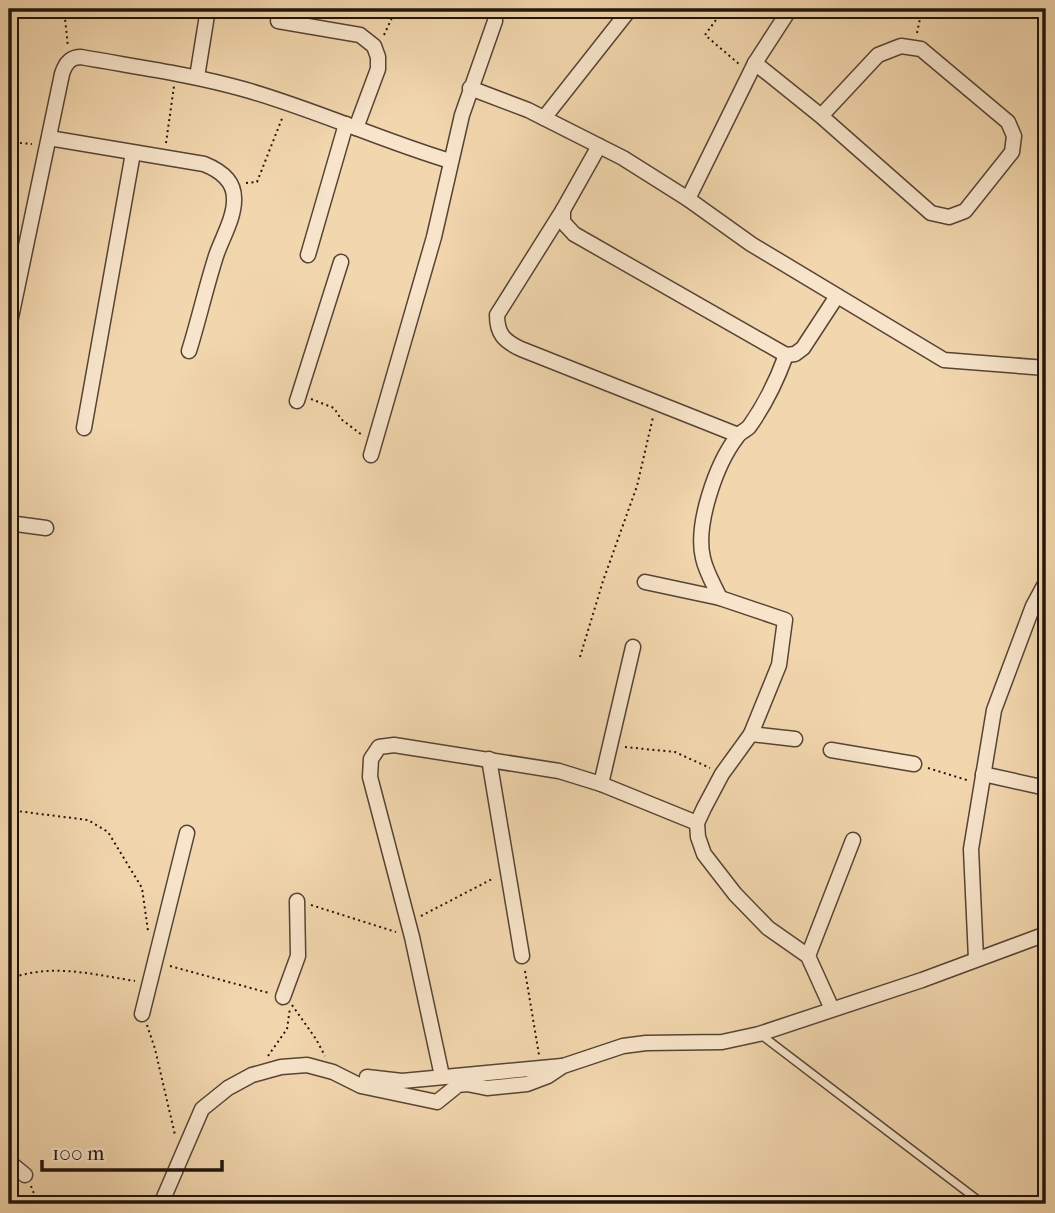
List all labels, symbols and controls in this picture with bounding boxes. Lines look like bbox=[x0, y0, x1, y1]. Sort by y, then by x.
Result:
scale bar bbox=[42, 1129, 222, 1173]
text: 100 m bbox=[52, 1141, 105, 1165]

